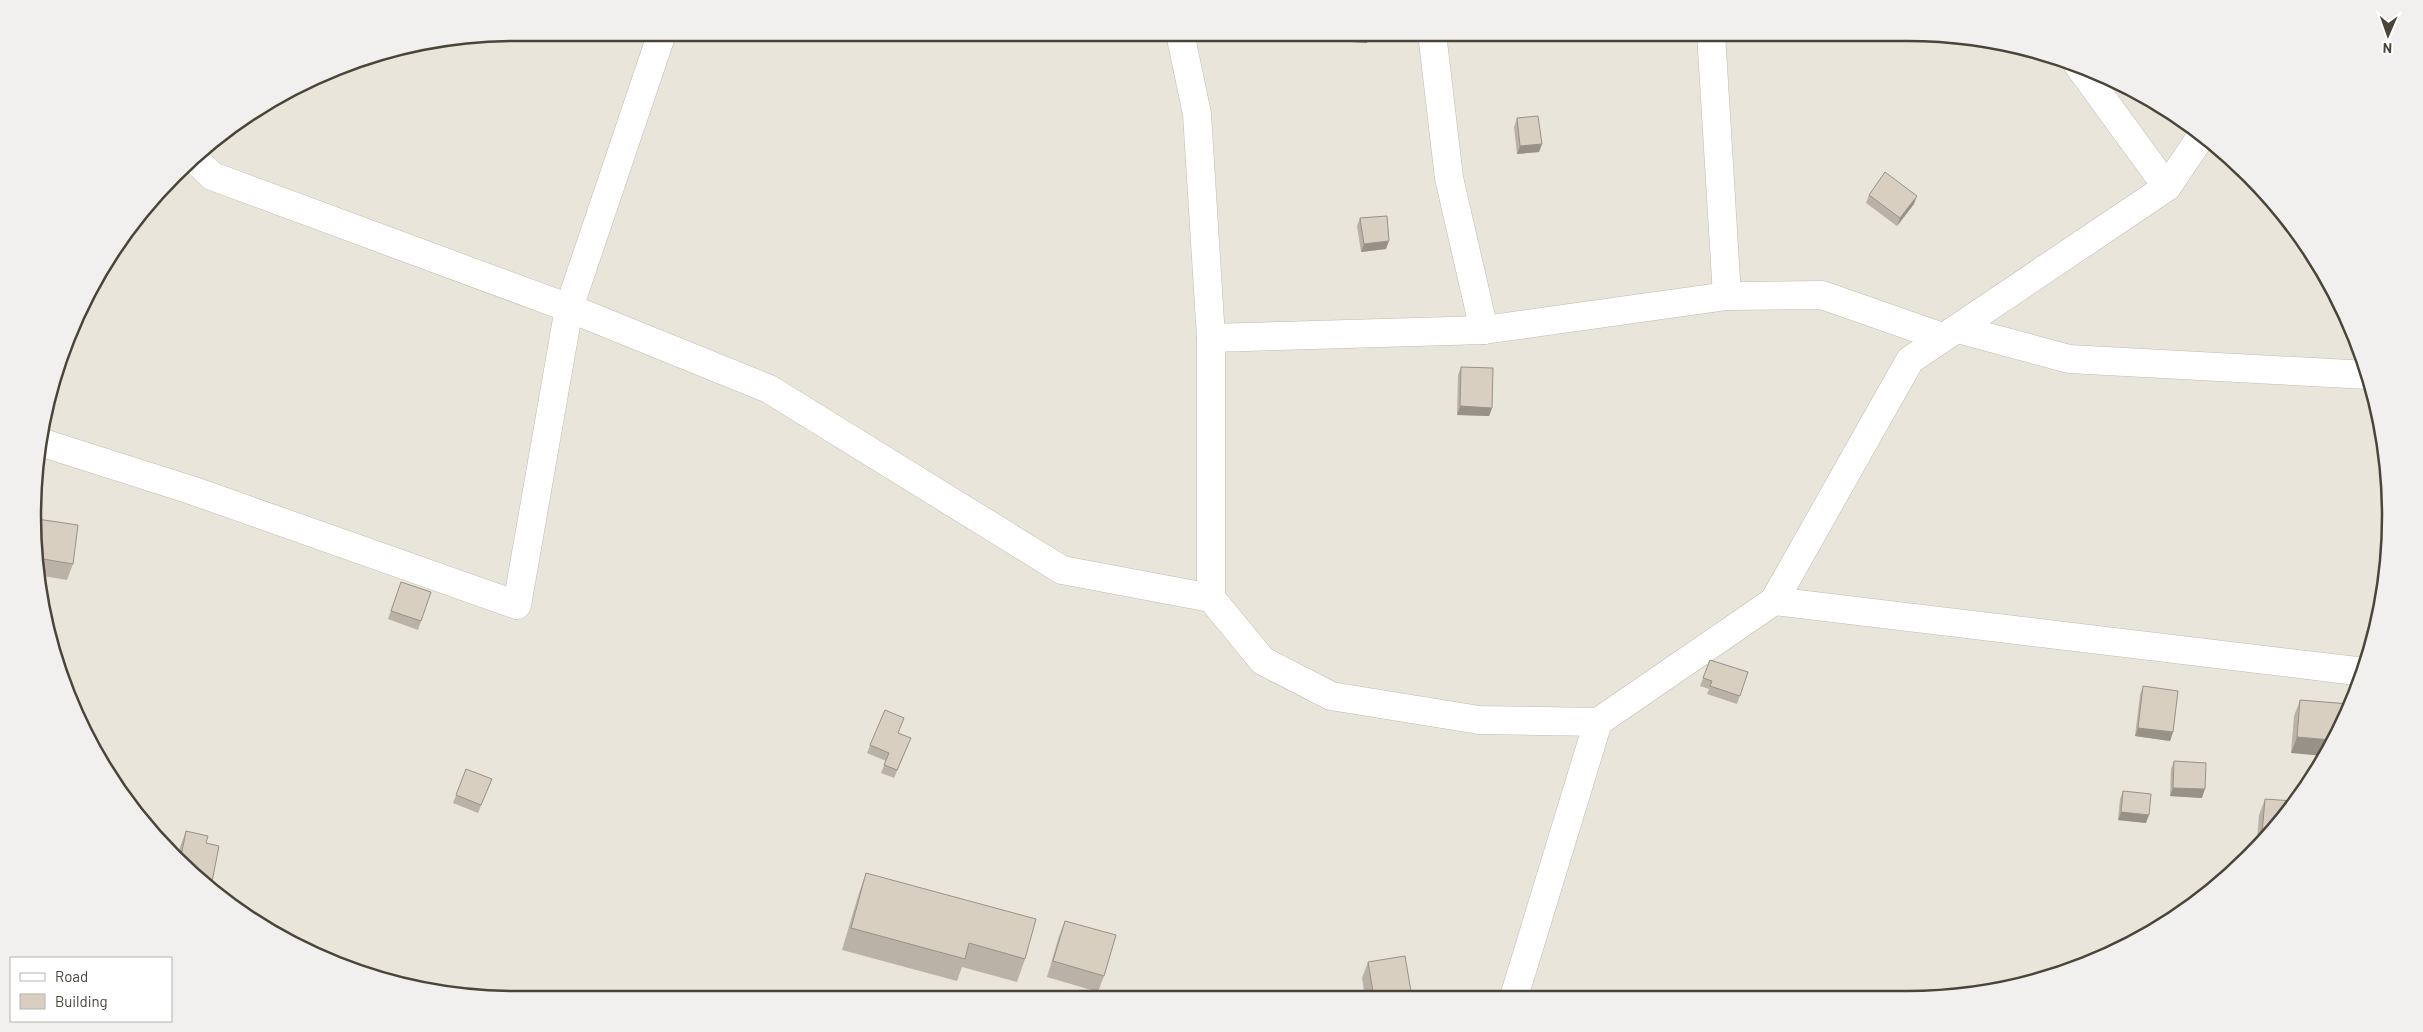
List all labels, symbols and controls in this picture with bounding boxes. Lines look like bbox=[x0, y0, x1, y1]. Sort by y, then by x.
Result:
north arrow bbox=[2363, 10, 2413, 60]
text: N bbox=[2383, 40, 2392, 57]
legend bbox=[10, 957, 172, 1022]
text: Road bbox=[55, 967, 88, 985]
text: Building bbox=[55, 992, 108, 1010]

